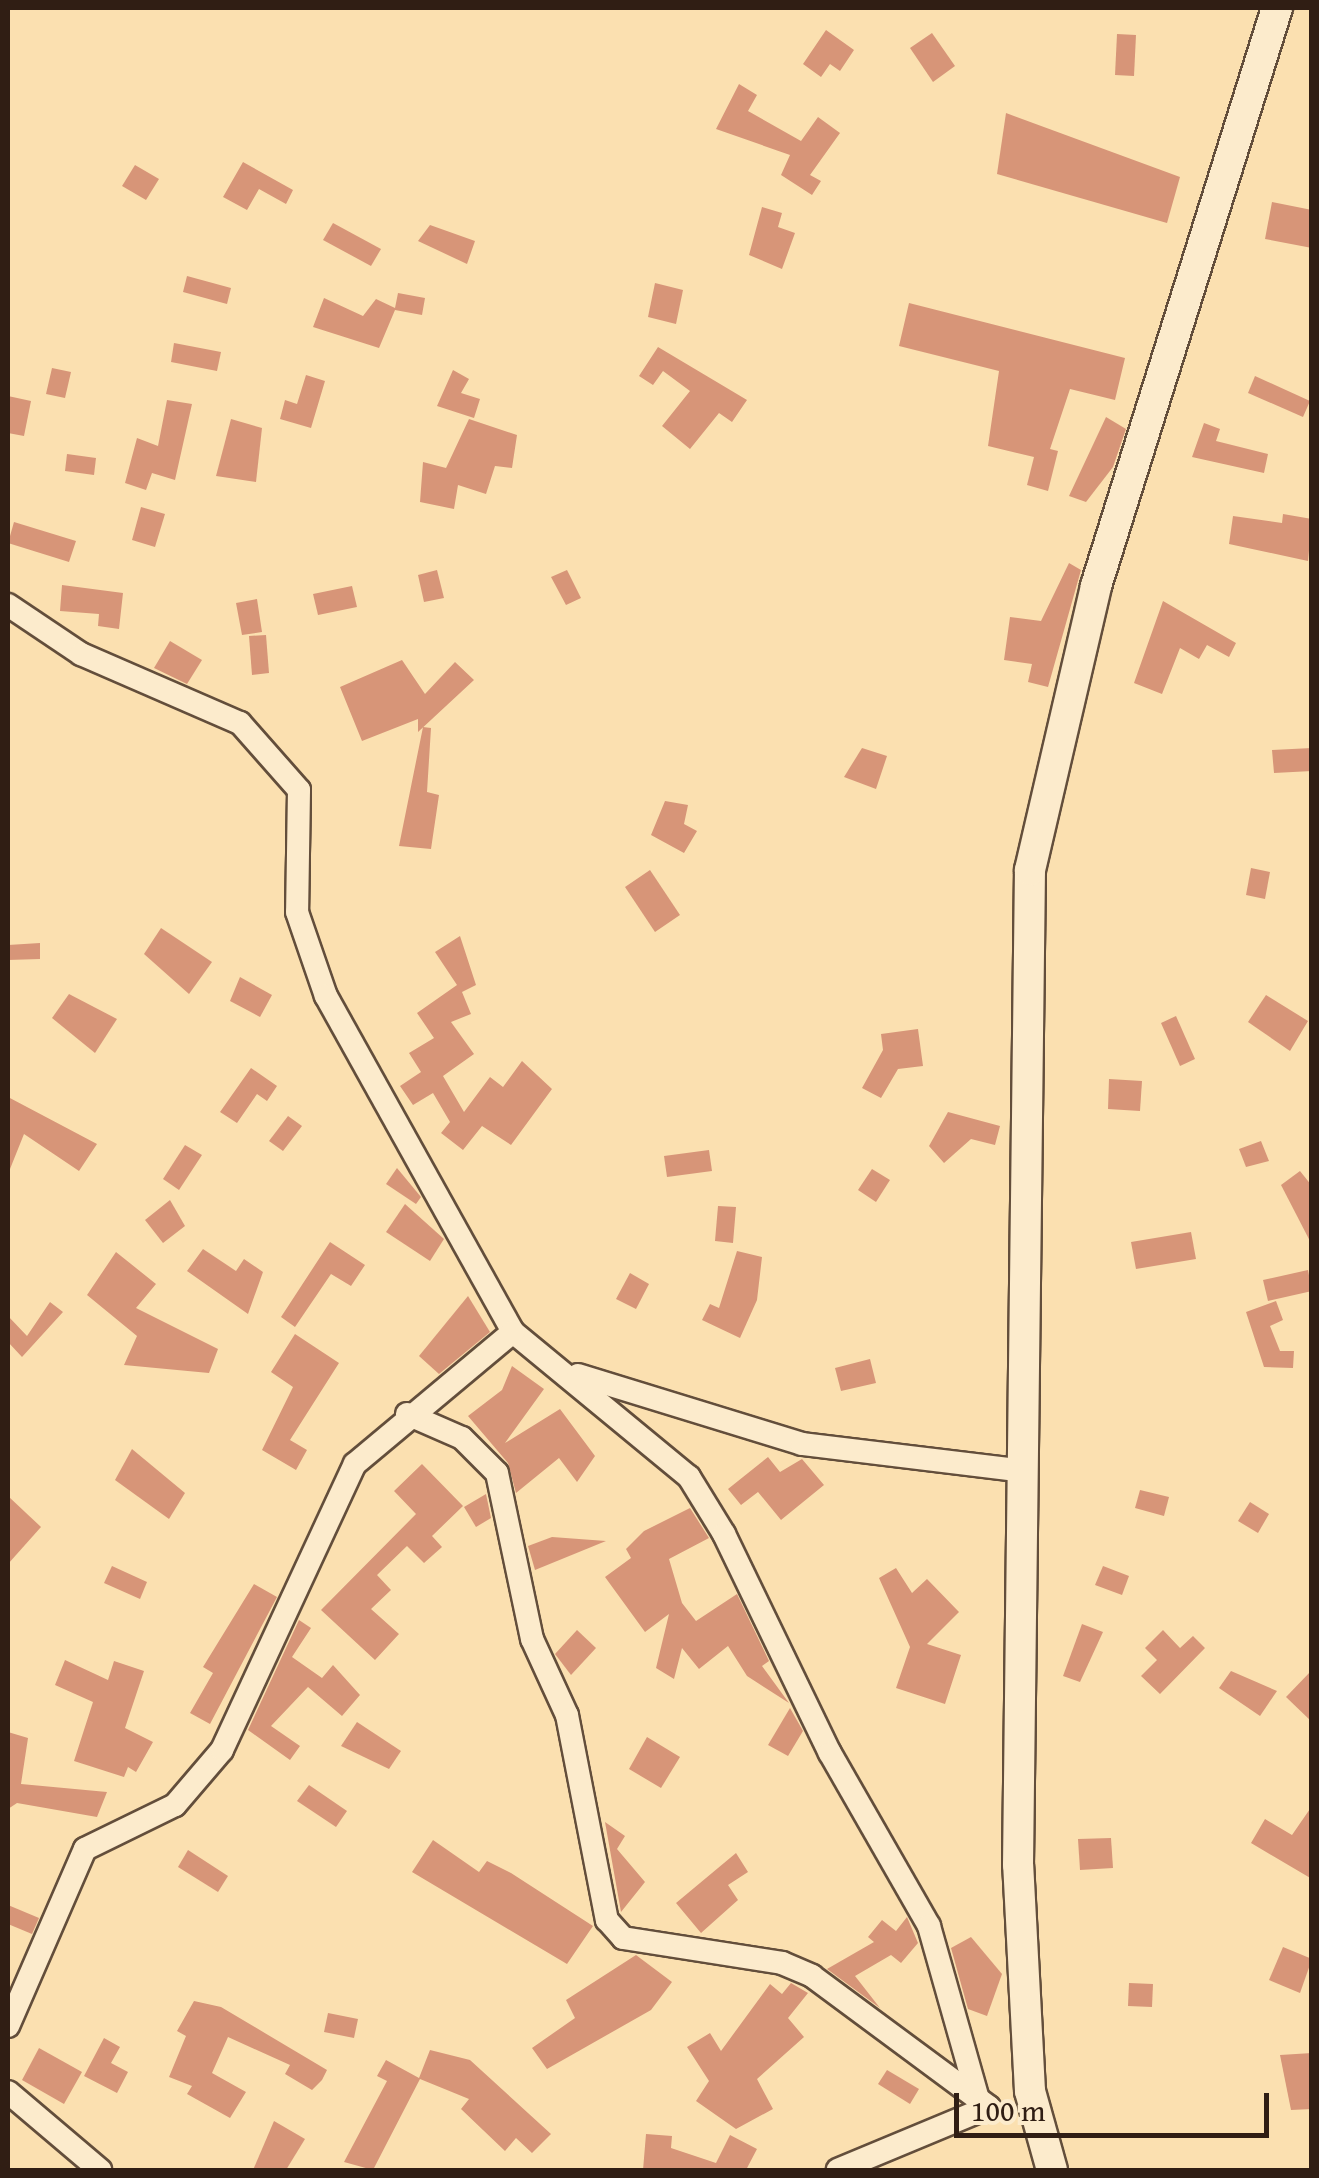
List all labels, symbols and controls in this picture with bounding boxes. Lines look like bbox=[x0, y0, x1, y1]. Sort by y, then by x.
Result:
scale bar bbox=[959, 2073, 1274, 2135]
text: 100 m bbox=[971, 2088, 1045, 2132]

